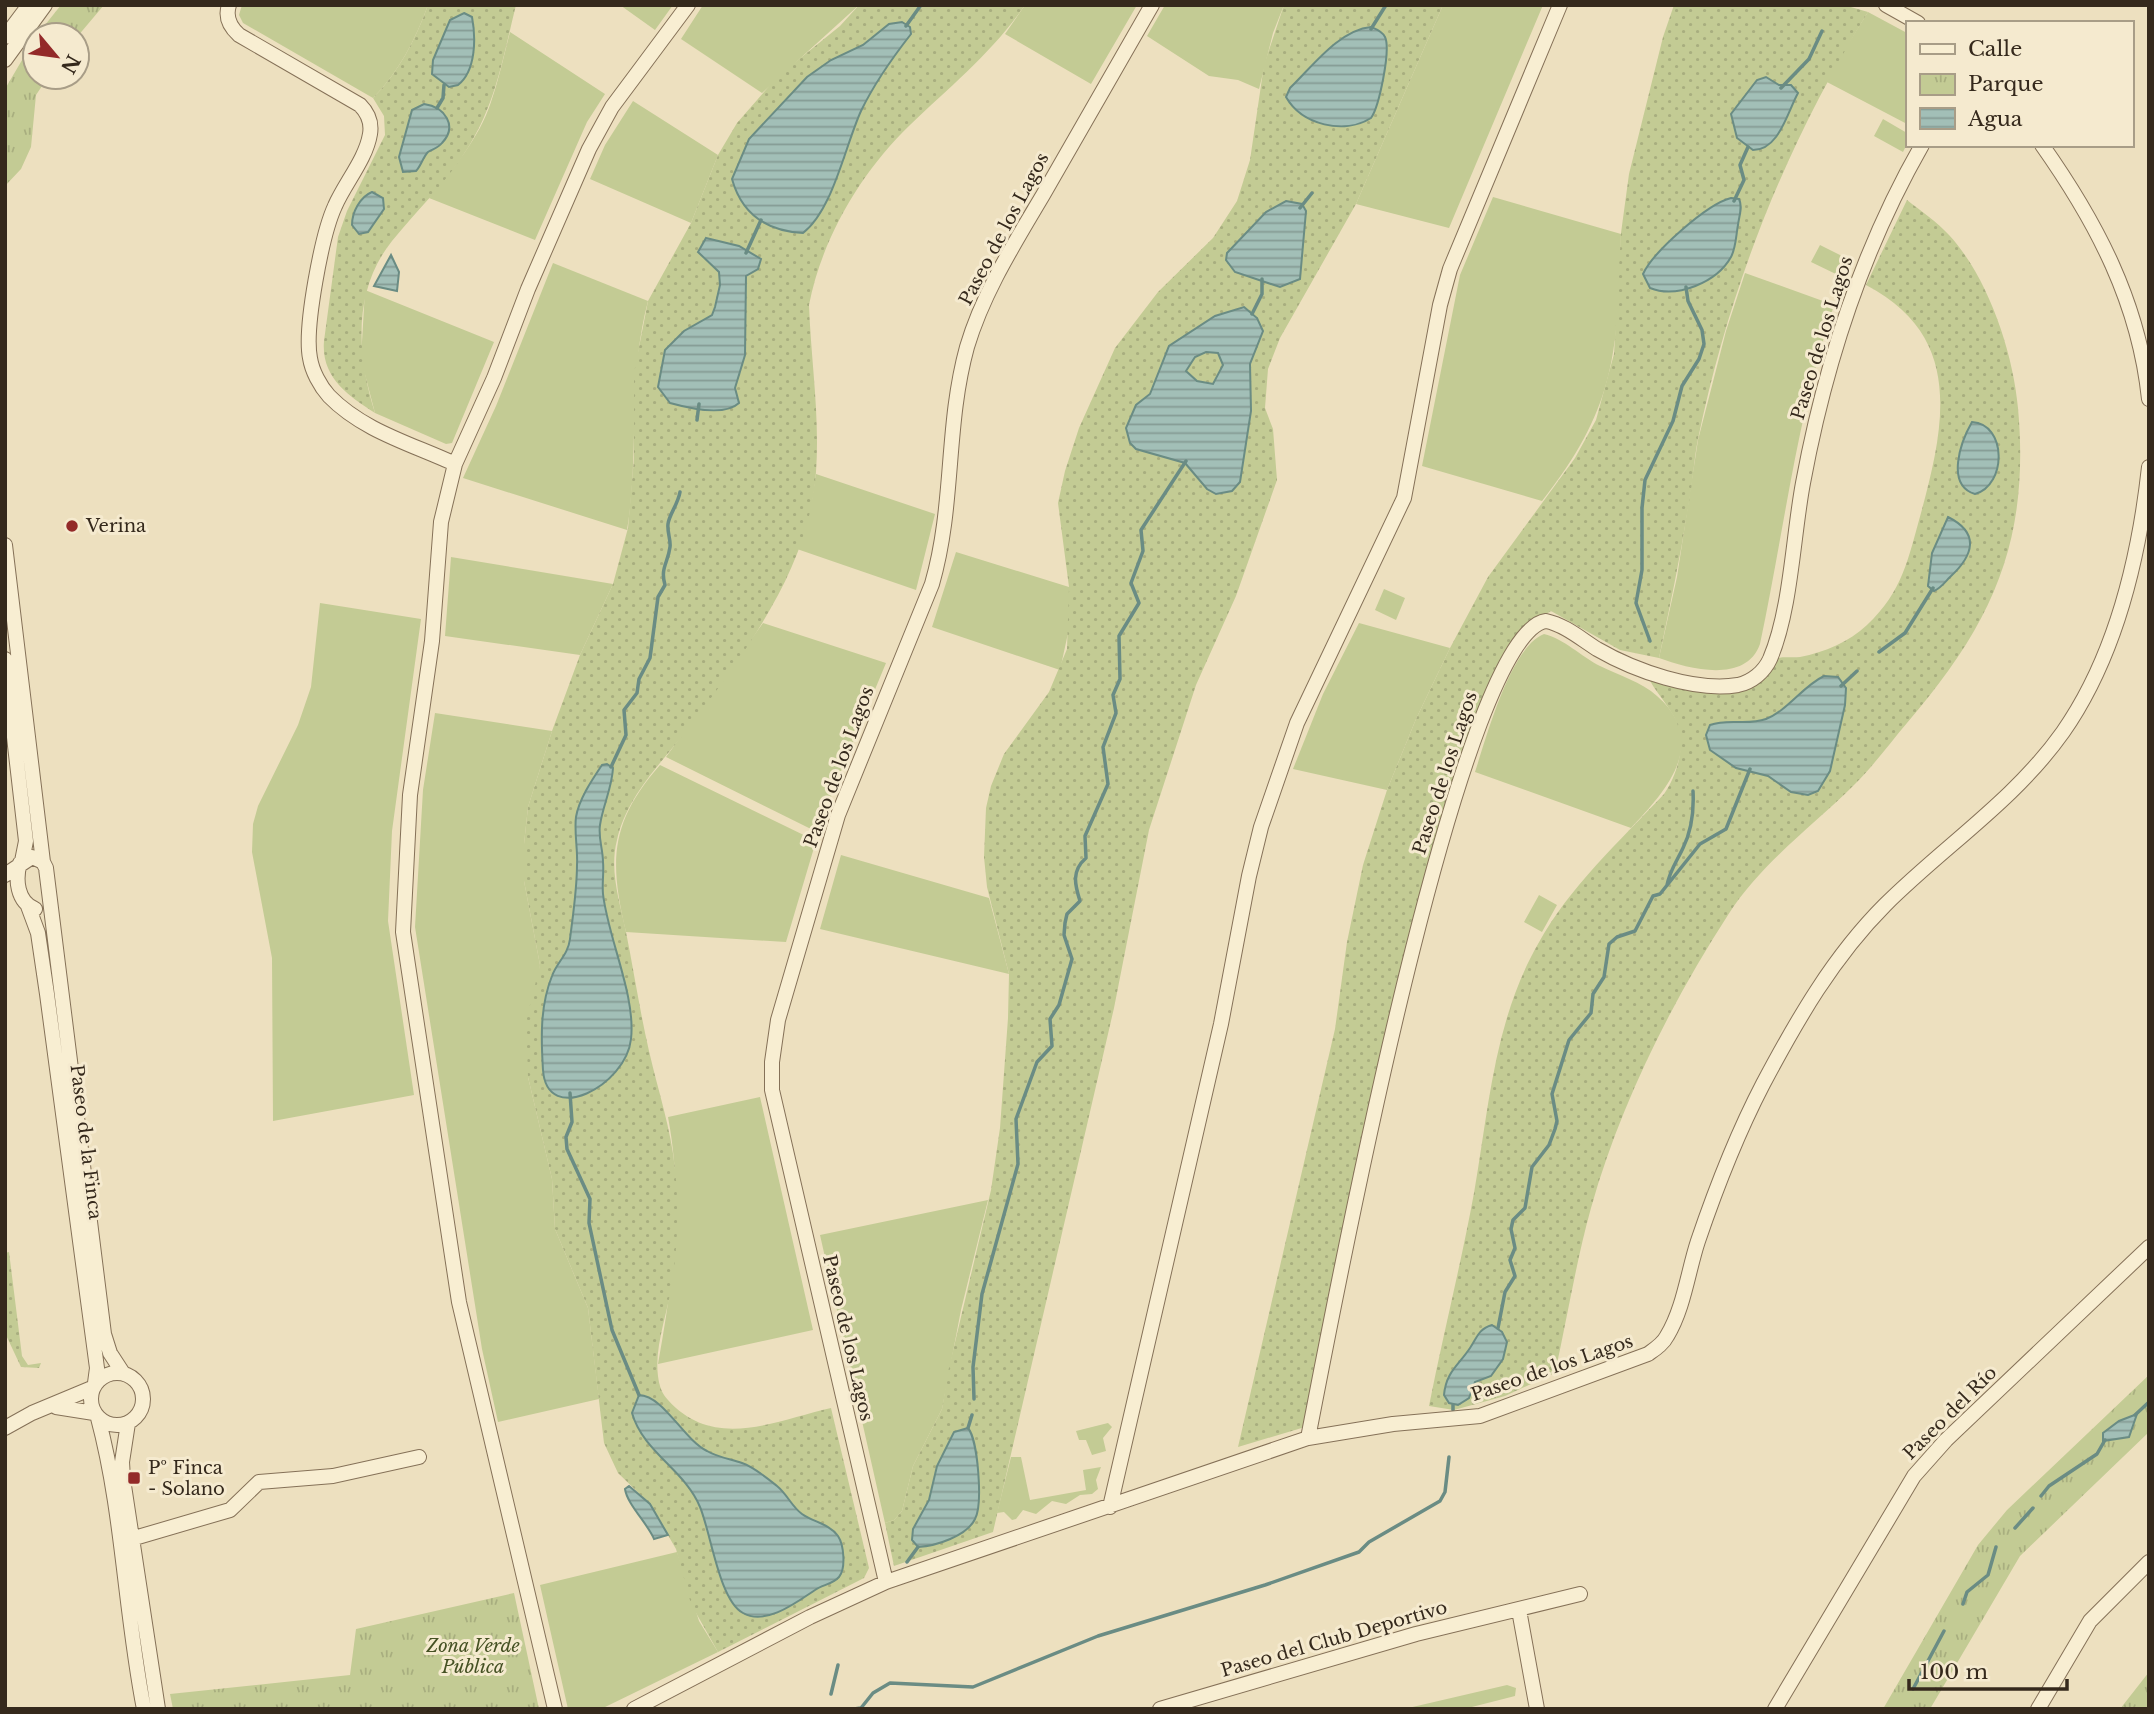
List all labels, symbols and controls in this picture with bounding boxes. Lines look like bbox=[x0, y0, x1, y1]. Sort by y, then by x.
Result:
north arrow bbox=[21, 21, 91, 91]
legend bbox=[1906, 21, 2133, 147]
text: Calle bbox=[1968, 36, 2022, 62]
text: N bbox=[56, 51, 85, 78]
text: Parque bbox=[1968, 71, 2043, 97]
text: Agua bbox=[1967, 106, 2023, 132]
street label: Paseo de los Lagos bbox=[954, 149, 1054, 309]
street label: Paseo de los Lagos bbox=[1787, 254, 1857, 422]
place label: Verina bbox=[85, 515, 146, 537]
marker: Verina bbox=[64, 518, 80, 534]
street label: Paseo de los Lagos bbox=[800, 683, 878, 851]
street label: Paseo de los Lagos bbox=[1408, 689, 1482, 857]
street label: Paseo de la Finca bbox=[66, 1063, 106, 1221]
street label: Paseo de los Lagos bbox=[818, 1253, 878, 1423]
street label: Paseo de los Lagos bbox=[1468, 1330, 1636, 1406]
street label: Paseo del Río bbox=[1899, 1362, 2001, 1464]
place label: Pº Finca - Solano bbox=[148, 1457, 225, 1500]
marker: Pº Finca - Solano bbox=[126, 1470, 142, 1486]
street label: Paseo del Club Deportivo bbox=[1218, 1596, 1450, 1682]
park label: Zona Verde Pública bbox=[425, 1635, 520, 1678]
scale bar bbox=[1909, 1648, 2066, 1692]
text: 100 m bbox=[1920, 1659, 1988, 1685]

